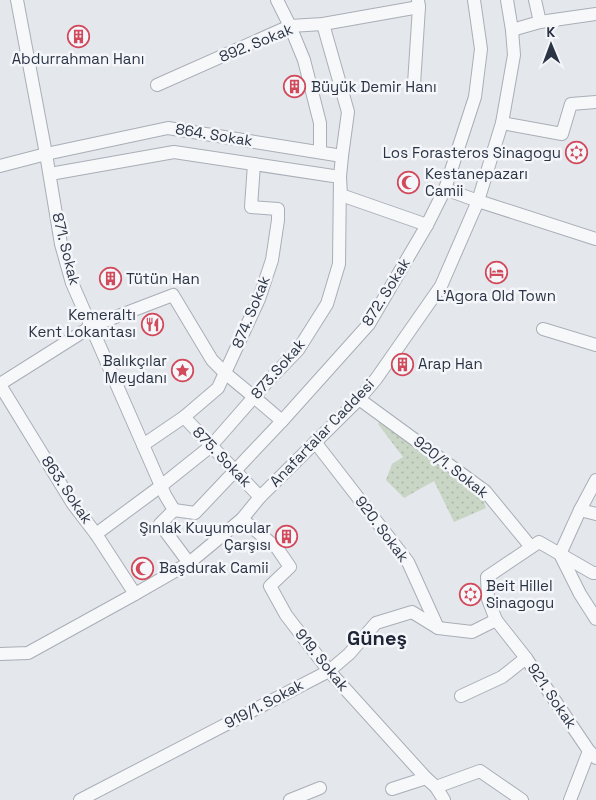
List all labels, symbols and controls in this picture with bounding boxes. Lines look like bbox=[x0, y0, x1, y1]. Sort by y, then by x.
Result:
street label: 892. Sokak bbox=[216, 19, 295, 66]
north arrow bbox=[526, 20, 576, 70]
text: K bbox=[546, 23, 556, 41]
building icon: Abdurrahman Hanı bbox=[66, 24, 90, 48]
place label: Abdurrahman Hanı bbox=[12, 49, 144, 68]
building icon: Büyük Demir Hanı bbox=[283, 75, 307, 99]
place label: Büyük Demir Hanı bbox=[311, 77, 437, 96]
street label: 864. Sokak bbox=[174, 119, 254, 150]
synagogue icon: Los Forasteros Sinagogu bbox=[565, 141, 589, 165]
place label: Los Forasteros Sinagogu bbox=[383, 143, 561, 162]
place label: Kestanepazarı Camii bbox=[425, 164, 528, 200]
mosque icon: Kestanepazarı Camii bbox=[397, 171, 421, 195]
street label: 871. Sokak bbox=[48, 211, 85, 287]
street label: 872. Sokak bbox=[357, 254, 414, 329]
hotel icon: L'Agora Old Town bbox=[484, 261, 508, 285]
building icon: Tütün Han bbox=[98, 267, 122, 291]
place label: Tütün Han bbox=[126, 269, 200, 288]
street label: 874. Sokak bbox=[227, 273, 274, 351]
place label: L'Agora Old Town bbox=[436, 286, 556, 305]
place label: Kemeraltı Kent Lokantası bbox=[29, 305, 136, 341]
restaurant icon: Kemeraltı Kent Lokantası bbox=[140, 312, 164, 336]
street label: 873.Sokak bbox=[246, 335, 309, 403]
place label: Balıkçılar Meydanı bbox=[103, 351, 167, 387]
building icon: Arap Han bbox=[390, 352, 414, 376]
place label: Arap Han bbox=[418, 354, 483, 373]
place icon: Balıkçılar Meydanı bbox=[171, 358, 195, 382]
street label: Anafartalar Caddesi bbox=[265, 375, 378, 491]
street label: 875. Sokak bbox=[189, 422, 256, 491]
street label: 920/1. Sokak bbox=[410, 431, 493, 502]
street label: 863. Sokak bbox=[38, 452, 97, 527]
street label: 920. Sokak bbox=[351, 492, 413, 565]
place label: Şınlak Kuyumcular Çarşısı bbox=[139, 518, 271, 554]
building icon: Şınlak Kuyumcular Çarşısı bbox=[275, 525, 299, 549]
mosque icon: Başdurak Camii bbox=[131, 556, 155, 580]
place label: Başdurak Camii bbox=[159, 558, 269, 577]
place label: Beit Hillel Sinagogu bbox=[486, 576, 554, 612]
synagogue icon: Beit Hillel Sinagogu bbox=[458, 583, 482, 607]
street label: 919. Sokak bbox=[291, 625, 353, 695]
district label: Güneş bbox=[347, 625, 407, 651]
street label: 921. Sokak bbox=[524, 659, 581, 732]
street label: 919/1. Sokak bbox=[221, 675, 306, 732]

